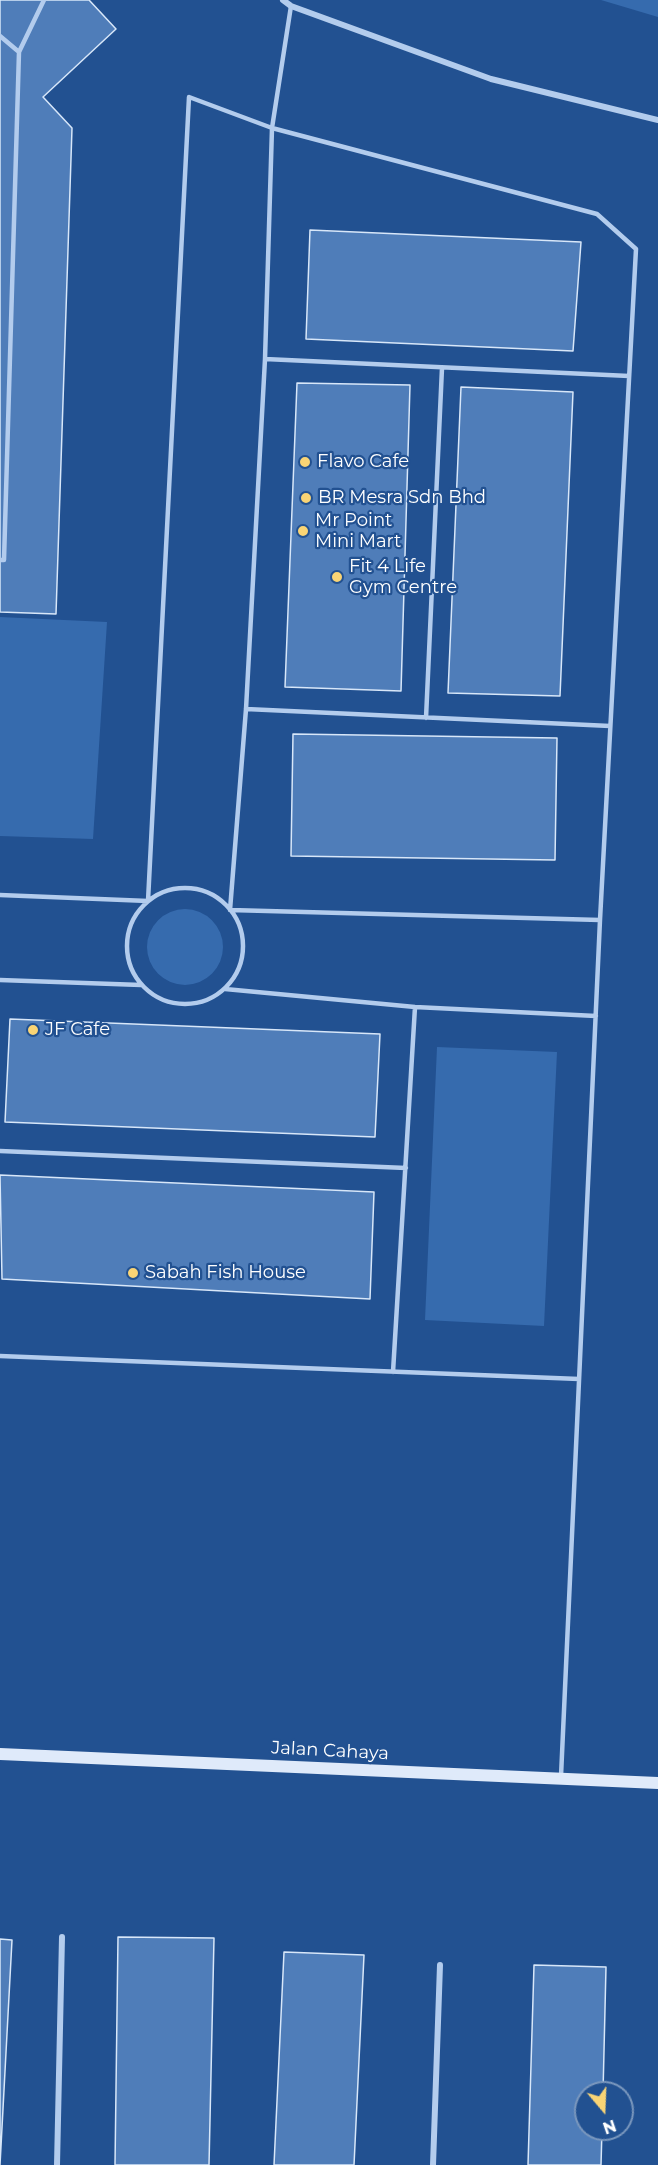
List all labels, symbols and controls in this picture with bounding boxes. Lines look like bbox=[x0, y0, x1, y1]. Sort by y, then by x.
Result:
place label: Flavo Cafe bbox=[317, 451, 409, 473]
marker: Flavo Cafe bbox=[298, 455, 312, 469]
place label: BR Mesra Sdn Bhd bbox=[318, 487, 486, 509]
marker: BR Mesra Sdn Bhd bbox=[299, 491, 313, 505]
place label: Mr Point Mini Mart bbox=[315, 510, 401, 552]
marker: Mr Point Mini Mart bbox=[296, 524, 310, 538]
place label: Fit 4 Life Gym Centre bbox=[349, 556, 457, 598]
marker: Fit 4 Life Gym Centre bbox=[330, 570, 344, 584]
place label: JF Cafe bbox=[45, 1019, 110, 1041]
marker: JF Cafe bbox=[26, 1023, 40, 1037]
place label: Sabah Fish House bbox=[145, 1262, 306, 1284]
marker: Sabah Fish House bbox=[126, 1266, 140, 1280]
street label: Jalan Cahaya bbox=[271, 1737, 389, 1765]
north arrow bbox=[574, 2081, 634, 2141]
text: N bbox=[600, 2116, 619, 2138]

